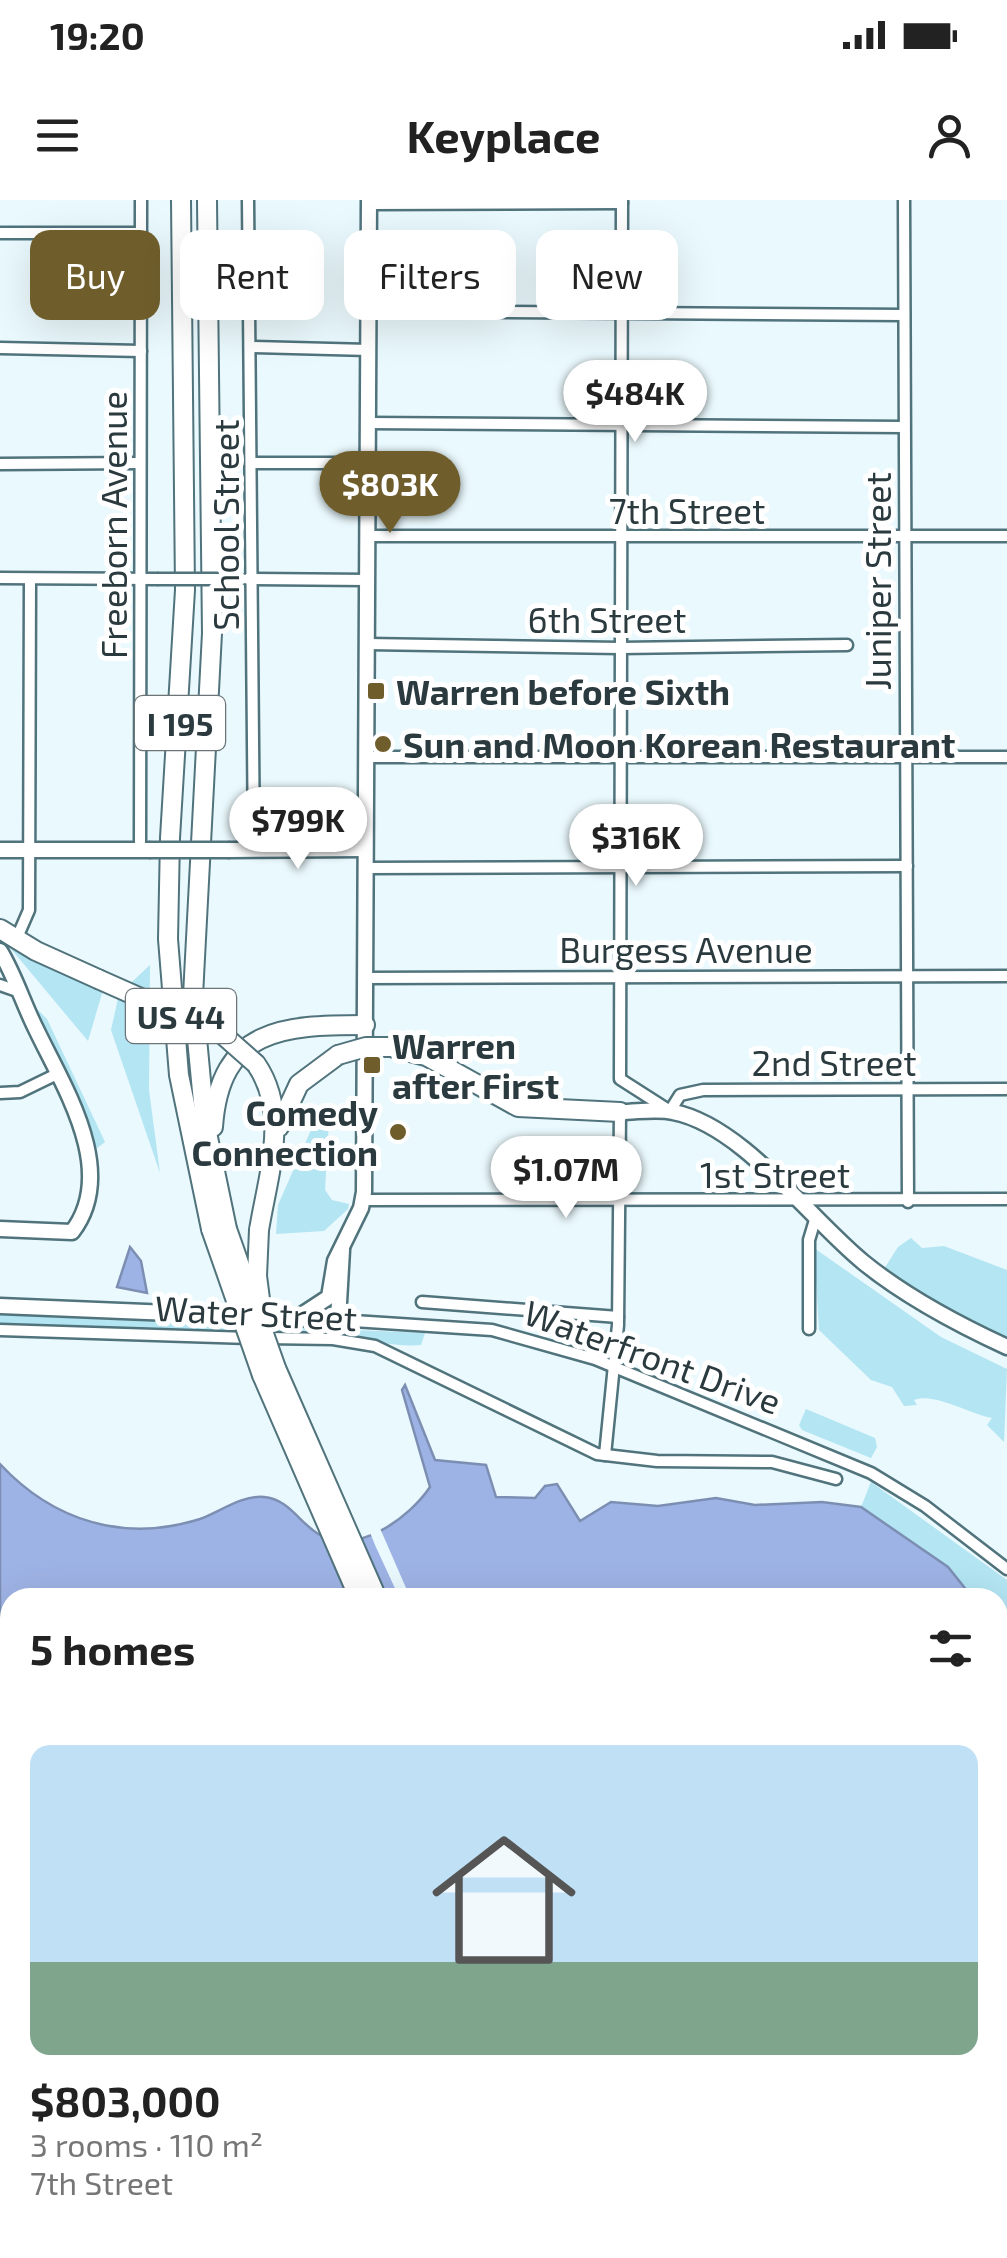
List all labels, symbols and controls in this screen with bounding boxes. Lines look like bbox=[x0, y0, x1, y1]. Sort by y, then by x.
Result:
text: 19:20 bbox=[50, 12, 145, 58]
icon: menu bbox=[30, 108, 85, 163]
text: Keyplace bbox=[407, 108, 600, 162]
icon: person bbox=[922, 108, 977, 163]
chip: Buy bbox=[30, 230, 160, 320]
chip: Rent bbox=[180, 230, 324, 320]
chip: Filters bbox=[344, 230, 516, 320]
chip: New bbox=[536, 230, 678, 320]
pin: $484K bbox=[565, 360, 705, 445]
text: $484K bbox=[585, 373, 685, 411]
street label: Freeborn Avenue bbox=[92, 391, 134, 659]
street label: School Street bbox=[204, 419, 246, 631]
pin: $803K bbox=[320, 451, 460, 536]
text: $803K bbox=[341, 464, 439, 502]
street label: Juniper Street bbox=[856, 472, 898, 690]
street label: 7th Street bbox=[609, 489, 765, 531]
street label: 6th Street bbox=[528, 598, 686, 640]
place label: Warren before Sixth bbox=[396, 670, 730, 712]
marker: Warren before Sixth bbox=[365, 680, 387, 702]
road number: I 195 bbox=[135, 696, 225, 750]
place label: Sun and Moon Korean Restaurant bbox=[403, 723, 955, 765]
marker: Sun and Moon Korean Restaurant bbox=[372, 733, 394, 755]
pin: $799K bbox=[228, 787, 368, 872]
text: $799K bbox=[251, 800, 345, 838]
pin: $316K bbox=[566, 804, 706, 889]
text: $316K bbox=[591, 817, 681, 855]
street label: Burgess Avenue bbox=[559, 928, 813, 970]
road number: US 44 bbox=[126, 989, 236, 1043]
place label: Warren after First bbox=[392, 1024, 559, 1106]
street label: 2nd Street bbox=[751, 1041, 917, 1083]
marker: Warren after First bbox=[361, 1054, 383, 1076]
place label: Comedy Connection bbox=[191, 1091, 378, 1173]
marker: Comedy Connection bbox=[387, 1121, 409, 1143]
pin: $1.07M bbox=[485, 1136, 647, 1221]
text: $1.07M bbox=[513, 1149, 619, 1187]
street label: 1st Street bbox=[700, 1153, 850, 1195]
street label: Water Street bbox=[154, 1286, 358, 1338]
street label: Waterfront Drive bbox=[519, 1290, 787, 1422]
icon: filters bbox=[923, 1621, 978, 1676]
text: 5 homes bbox=[30, 1623, 195, 1673]
icon: home bbox=[414, 1810, 594, 1990]
text: $803,000 bbox=[30, 2075, 221, 2125]
text: 3 rooms · 110 m² bbox=[30, 2125, 263, 2163]
text: 7th Street bbox=[30, 2163, 173, 2201]

